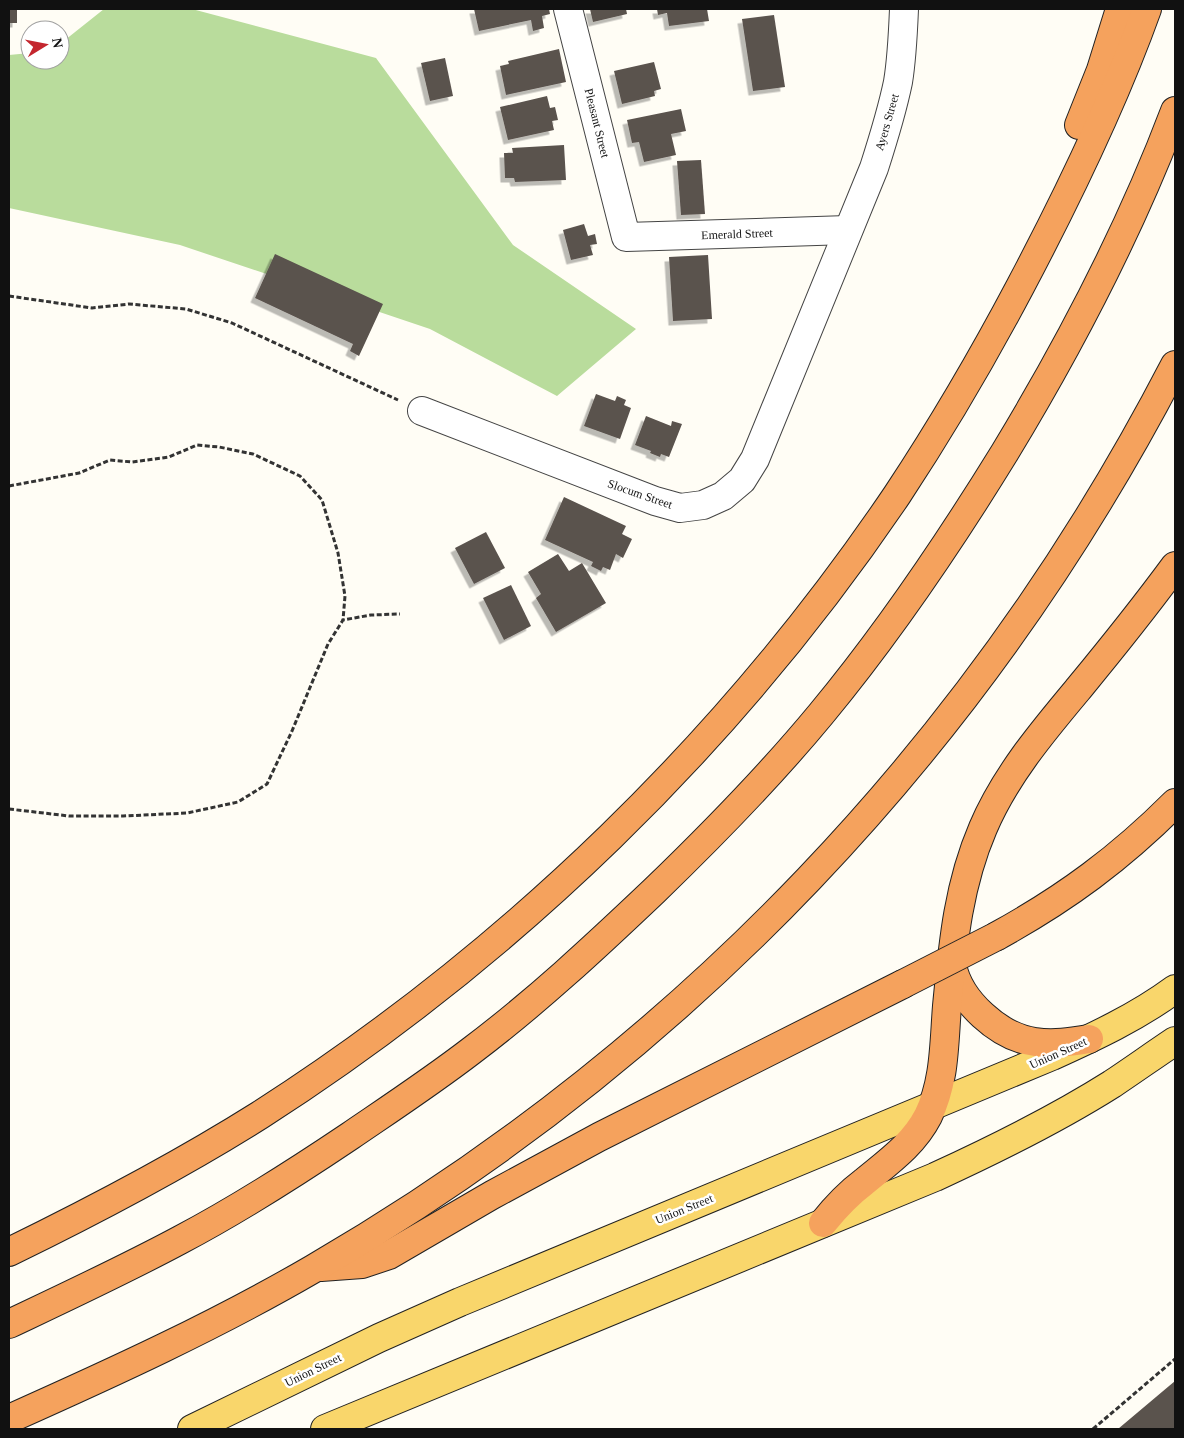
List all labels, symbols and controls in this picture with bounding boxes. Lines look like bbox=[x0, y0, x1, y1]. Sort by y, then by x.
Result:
north arrow bbox=[20, 20, 70, 70]
text: N bbox=[49, 37, 66, 49]
street label: Pleasant Street bbox=[582, 87, 613, 160]
street label: Ayers Street bbox=[872, 91, 902, 152]
street label: Emerald Street bbox=[701, 226, 774, 242]
street label: Slocum Street bbox=[606, 476, 675, 512]
street label: Union Street bbox=[1027, 1034, 1089, 1072]
street label: Union Street bbox=[653, 1191, 716, 1227]
street label: Union Street bbox=[283, 1350, 344, 1390]

